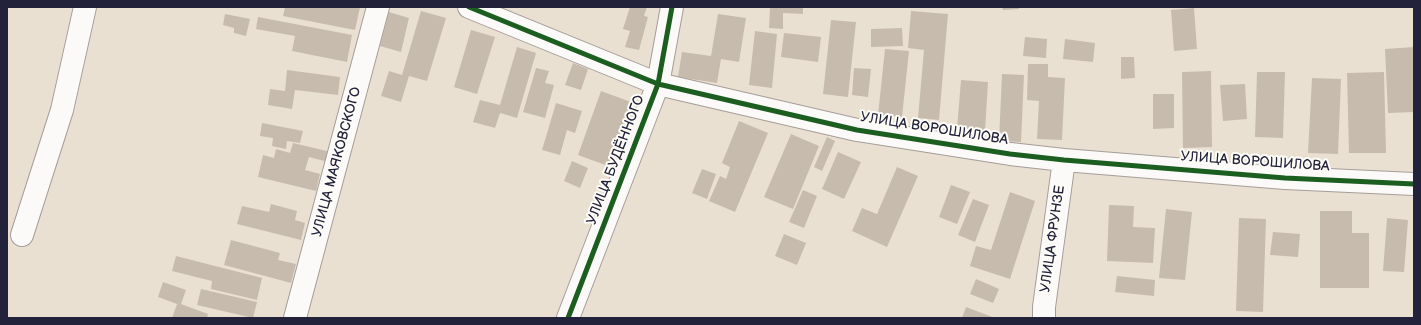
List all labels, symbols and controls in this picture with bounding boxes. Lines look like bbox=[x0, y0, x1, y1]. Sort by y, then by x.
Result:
street label: УЛИЦА МАЯКОВСКОГО bbox=[309, 85, 365, 239]
street label: УЛИЦА БУДЁННОГО bbox=[584, 93, 648, 227]
street label: УЛИЦА ВОРОШИЛОВА bbox=[859, 109, 1009, 149]
street label: УЛИЦА ВОРОШИЛОВА bbox=[1180, 148, 1330, 176]
street label: УЛИЦА ФРУНЗЕ bbox=[1037, 184, 1069, 294]

